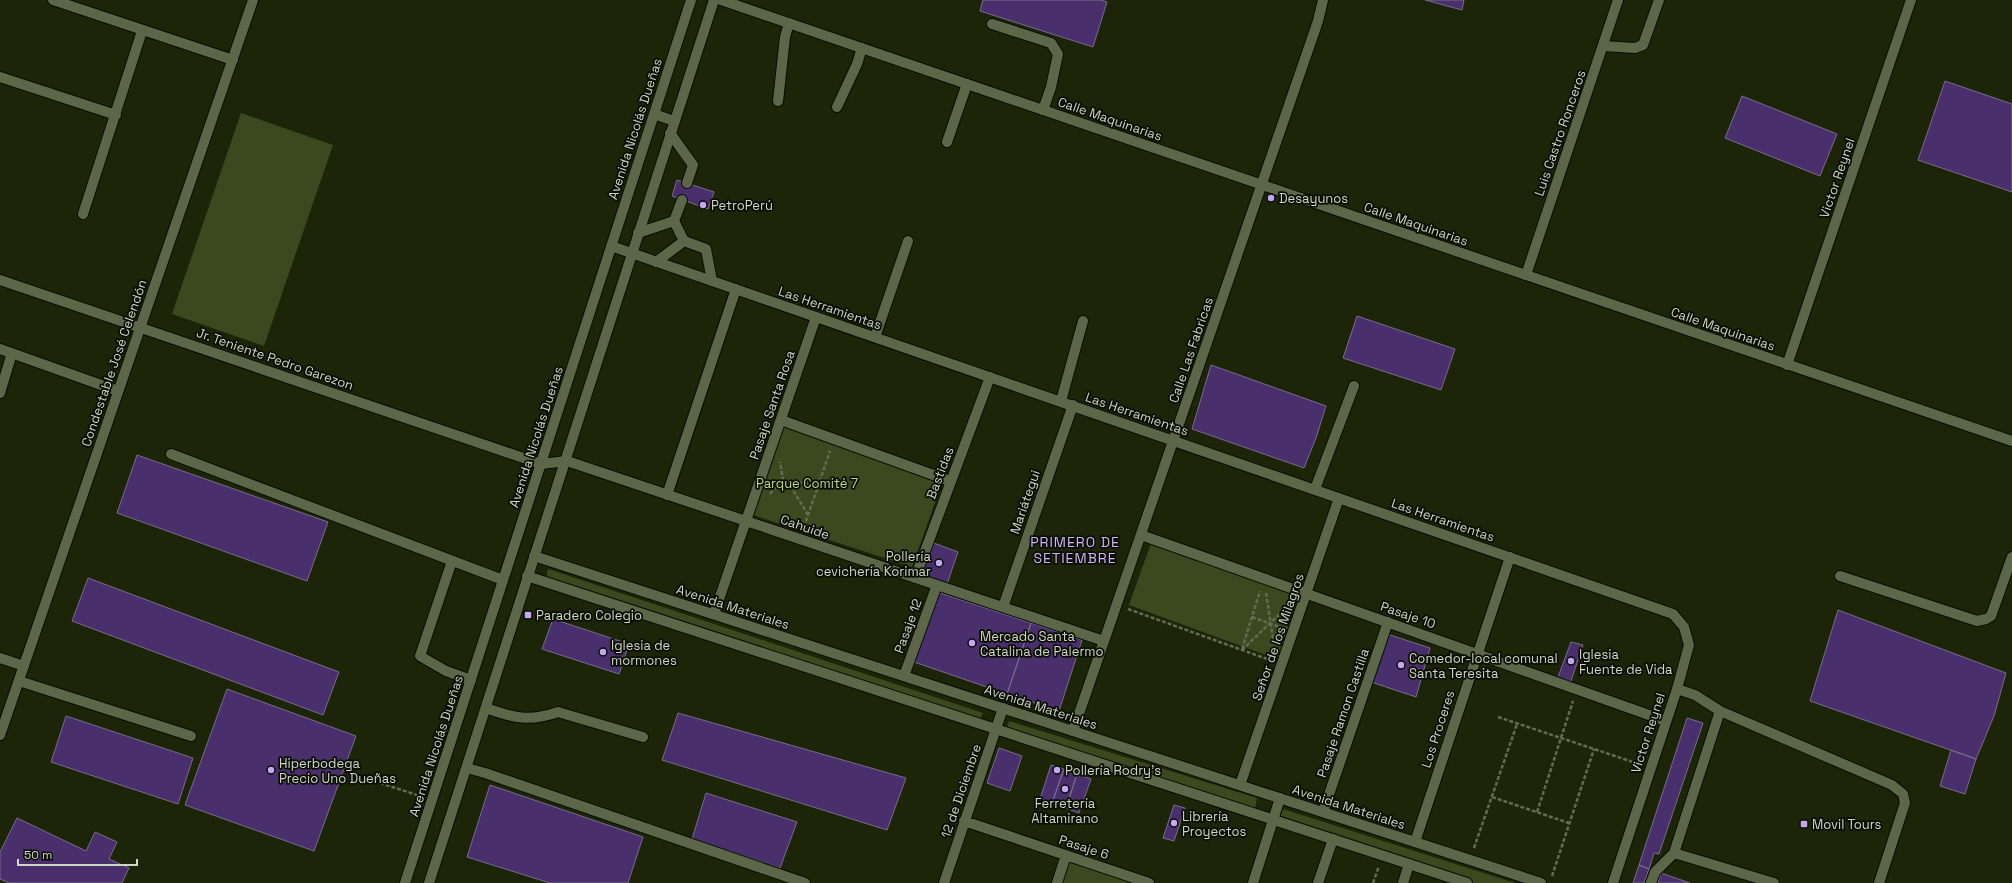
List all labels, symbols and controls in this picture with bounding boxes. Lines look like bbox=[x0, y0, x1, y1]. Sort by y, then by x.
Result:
street label: Avenida Nicolás Dueñas bbox=[604, 56, 666, 202]
street label: Luis Castro Ronceros bbox=[1530, 68, 1590, 198]
street label: Calle Maquinarias bbox=[1056, 93, 1164, 145]
street label: Victor Reynel bbox=[1815, 136, 1859, 220]
place label: Desayunos bbox=[1279, 190, 1348, 207]
marker: Desayunos bbox=[1266, 193, 1276, 203]
place label: PetroPerú bbox=[711, 197, 773, 214]
street label: Calle Maquinarias bbox=[1362, 198, 1470, 250]
marker: PetroPerú bbox=[698, 200, 708, 210]
street label: Condestable José Celendón bbox=[77, 277, 151, 449]
street label: Las Herramientas bbox=[776, 282, 884, 334]
street label: Calle Las Fabricas bbox=[1165, 295, 1217, 405]
street label: Calle Maquinarias bbox=[1669, 303, 1777, 355]
street label: Jr. Teniente Pedro Garezon bbox=[194, 324, 356, 394]
street label: Pasaje Santa Rosa bbox=[745, 348, 799, 462]
street label: Avenida Nicolás Dueñas bbox=[505, 364, 567, 510]
street label: Las Herramientas bbox=[1083, 388, 1191, 440]
street label: Bastidas bbox=[922, 444, 958, 502]
street label: Mariátegui bbox=[1006, 468, 1044, 536]
park label: Parque Comité 7 bbox=[756, 475, 858, 492]
street label: Las Herramientas bbox=[1389, 494, 1497, 546]
street label: Cahuide bbox=[778, 511, 832, 543]
district label: PRIMERO DE SETIEMBRE bbox=[1030, 533, 1120, 567]
place label: Pollería cevichería Korimar bbox=[816, 548, 932, 580]
marker: Pollería cevichería Korimar bbox=[934, 558, 944, 568]
street label: Señor de los Milagros bbox=[1248, 571, 1308, 703]
street label: Avenida Materiales bbox=[674, 581, 792, 633]
street label: Pasaje 12 bbox=[890, 596, 926, 656]
street label: Pasaje 10 bbox=[1378, 598, 1438, 632]
place label: Paradero Colegio bbox=[536, 607, 642, 624]
marker: Paradero Colegio bbox=[523, 610, 533, 620]
place label: Mercado Santa Catalina de Palermo bbox=[980, 628, 1104, 660]
place label: Iglesia de mormones bbox=[611, 637, 677, 669]
marker: Mercado Santa Catalina de Palermo bbox=[967, 638, 977, 648]
street label: Pasaje Ramon Castilla bbox=[1313, 646, 1373, 780]
place label: Iglesia Fuente de Vida bbox=[1579, 646, 1673, 678]
marker: Iglesia de mormones bbox=[598, 647, 608, 657]
place label: Comedor-local comunal Santa Teresita bbox=[1409, 650, 1558, 682]
marker: Iglesia Fuente de Vida bbox=[1566, 656, 1576, 666]
marker: Comedor-local comunal Santa Teresita bbox=[1396, 660, 1406, 670]
street label: Avenida Nicolás Dueñas bbox=[405, 673, 467, 819]
street label: Avenida Materiales bbox=[982, 681, 1100, 733]
street label: Los Proceres bbox=[1417, 688, 1459, 770]
street label: Victor Reynel bbox=[1627, 691, 1669, 775]
street label: 12 de Diciembre bbox=[937, 742, 985, 840]
place label: Hiperbodega Precio Uno Dueñas bbox=[279, 755, 396, 787]
place label: Pollería Rodry's bbox=[1065, 762, 1161, 779]
marker: Hiperbodega Precio Uno Dueñas bbox=[266, 765, 276, 775]
marker: Pollería Rodry's bbox=[1052, 765, 1062, 775]
street label: Avenida Materiales bbox=[1290, 781, 1408, 833]
marker: Ferretería Altamirano bbox=[1060, 784, 1070, 794]
place label: Ferretería Altamirano bbox=[1031, 795, 1099, 827]
place label: Librería Proyectos bbox=[1182, 808, 1246, 840]
place label: Movil Tours bbox=[1812, 816, 1881, 833]
marker: Librería Proyectos bbox=[1169, 818, 1179, 828]
marker: Movil Tours bbox=[1799, 819, 1809, 829]
street label: Pasaje 6 bbox=[1057, 831, 1111, 863]
scale bar bbox=[18, 841, 137, 867]
text: 50 m bbox=[24, 847, 52, 863]

